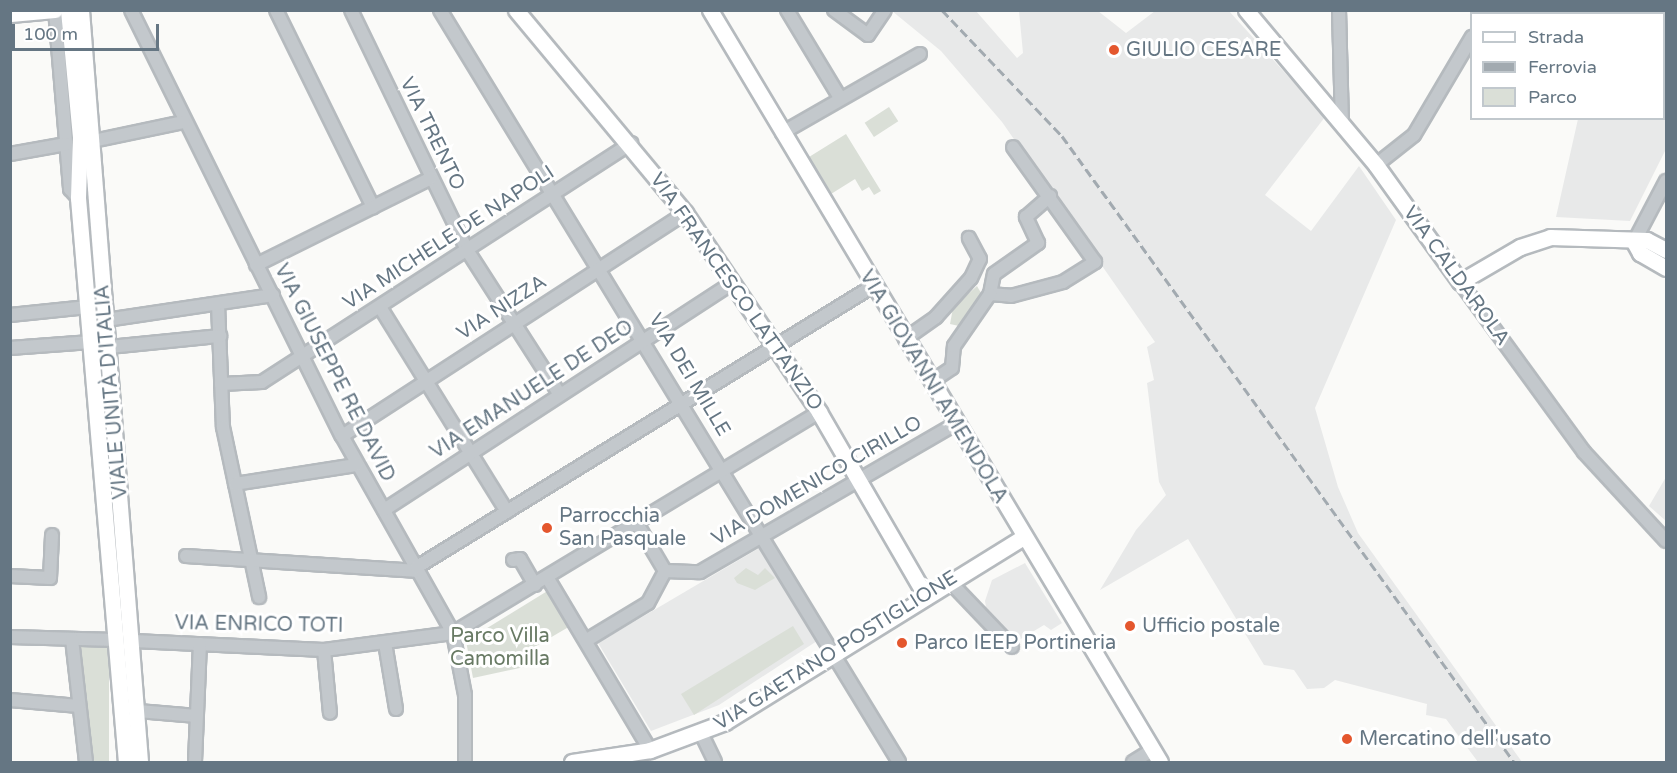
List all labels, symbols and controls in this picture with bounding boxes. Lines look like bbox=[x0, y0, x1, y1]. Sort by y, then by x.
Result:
scale bar bbox=[15, 12, 162, 50]
legend bbox=[1470, 12, 1665, 120]
text: 100 m bbox=[23, 23, 78, 45]
text: Strada bbox=[1528, 26, 1584, 48]
place label: GIULIO CESARE bbox=[1126, 38, 1282, 62]
marker: GIULIO CESARE bbox=[1107, 43, 1121, 57]
text: Ferrovia bbox=[1528, 56, 1597, 78]
street label: VIA TRENTO bbox=[394, 74, 470, 194]
text: Parco bbox=[1528, 86, 1577, 108]
street label: VIA MICHELE DE NAPOLI bbox=[339, 161, 559, 315]
street label: VIA FRANCESCO LATTANZIO bbox=[645, 169, 827, 415]
street label: VIA CALDAROLA bbox=[1397, 202, 1515, 350]
street label: VIA GIUSEPPE RE DAVID bbox=[269, 260, 399, 486]
street label: VIA GIOVANNI AMENDOLA bbox=[854, 266, 1012, 508]
street label: VIA NIZZA bbox=[453, 270, 551, 346]
street label: VIALE UNITÀ D'ITALIA bbox=[91, 284, 133, 500]
street label: VIA DEI MILLE bbox=[643, 309, 735, 441]
street label: VIA EMANUELE DE DEO bbox=[426, 315, 638, 465]
street label: VIA DOMENICO CIRILLO bbox=[708, 411, 926, 551]
place label: Parrocchia San Pasquale bbox=[559, 504, 686, 551]
marker: Parrocchia San Pasquale bbox=[540, 521, 554, 535]
street label: VIA GAETANO POSTIGLIONE bbox=[710, 566, 962, 736]
street label: VIA ENRICO TOTI bbox=[174, 612, 344, 638]
place label: Ufficio postale bbox=[1142, 614, 1280, 638]
marker: Ufficio postale bbox=[1123, 619, 1137, 633]
park label: Parco Villa Camomilla bbox=[450, 625, 550, 672]
place label: Parco IEEP Portineria bbox=[914, 631, 1116, 655]
marker: Parco IEEP Portineria bbox=[895, 636, 909, 650]
place label: Mercatino dell'usato bbox=[1359, 727, 1551, 751]
marker: Mercatino dell'usato bbox=[1340, 732, 1354, 746]

